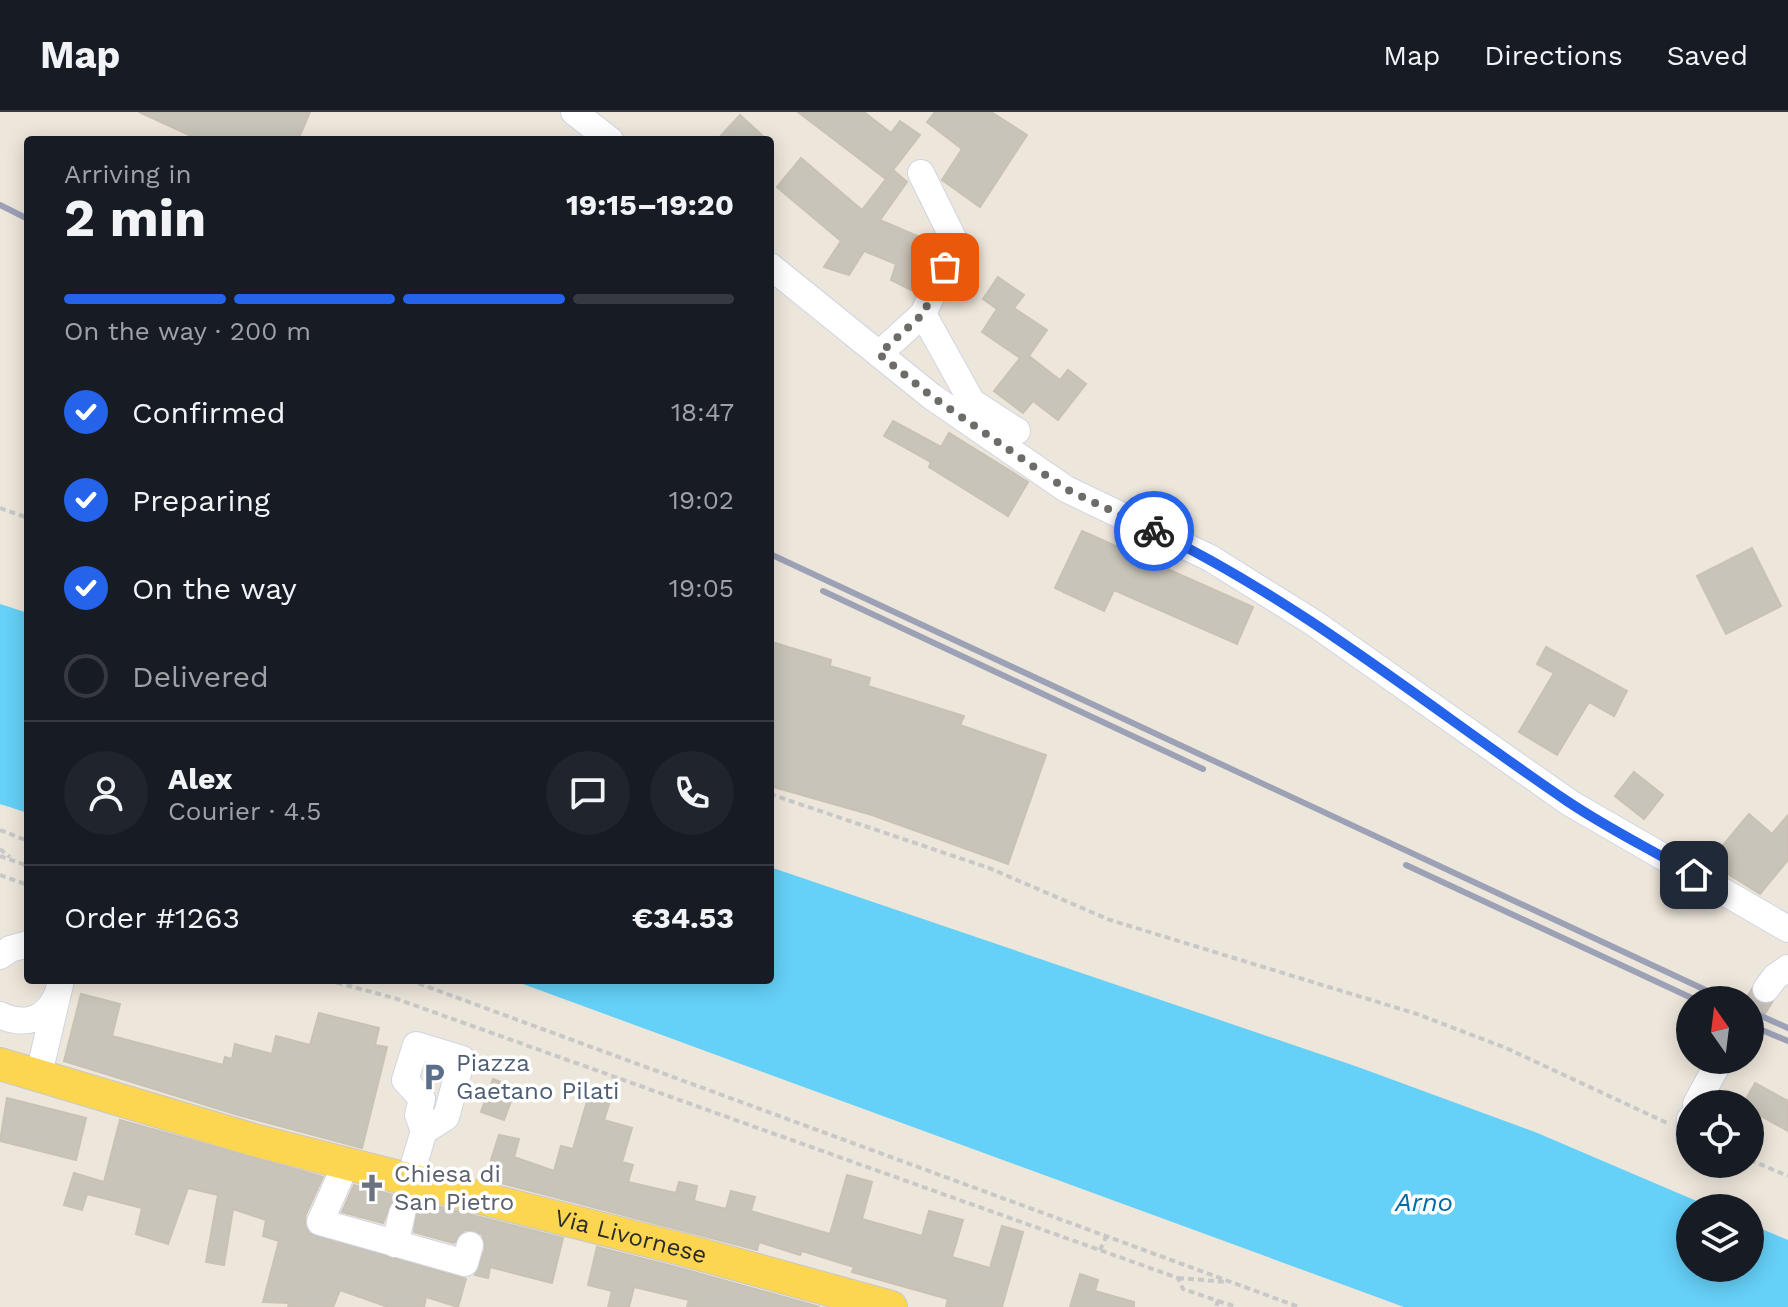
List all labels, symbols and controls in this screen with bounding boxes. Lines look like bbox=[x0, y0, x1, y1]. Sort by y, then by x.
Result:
text: Map bbox=[40, 33, 120, 77]
text: Map bbox=[1383, 39, 1440, 72]
text: Directions bbox=[1484, 39, 1623, 72]
text: Saved bbox=[1667, 39, 1748, 72]
text: Arriving in bbox=[64, 159, 192, 189]
text: 19:15–19:20 bbox=[566, 187, 734, 222]
text: 2 min bbox=[64, 188, 206, 249]
pin bbox=[911, 233, 979, 301]
icon: bag bbox=[923, 245, 967, 289]
text: On the way · 200 m bbox=[64, 316, 311, 346]
icon: check bbox=[64, 390, 108, 434]
text: Confirmed bbox=[132, 395, 286, 430]
text: 18:47 bbox=[671, 397, 734, 427]
icon: check bbox=[64, 478, 108, 522]
text: Preparing bbox=[132, 483, 270, 518]
text: 19:02 bbox=[669, 485, 734, 515]
courier bbox=[1114, 491, 1194, 571]
icon: bike bbox=[1132, 509, 1176, 553]
icon: check bbox=[64, 566, 108, 610]
text: On the way bbox=[132, 571, 297, 606]
text: 19:05 bbox=[669, 573, 734, 603]
text: Delivered bbox=[132, 659, 269, 694]
button: person bbox=[64, 751, 148, 835]
button: chat bbox=[546, 751, 630, 835]
button: phone bbox=[650, 751, 734, 835]
text: Alex bbox=[168, 761, 232, 796]
text: Courier · 4.5 bbox=[168, 796, 321, 826]
pin bbox=[1660, 841, 1728, 909]
icon: home bbox=[1672, 853, 1716, 897]
text: Order #1263 bbox=[64, 900, 240, 935]
text: €34.53 bbox=[632, 900, 734, 935]
north arrow bbox=[1676, 986, 1764, 1074]
map controls bbox=[1676, 986, 1764, 1282]
place label: Piazza Gaetano Pilati bbox=[456, 1049, 619, 1105]
parking icon: Piazza Gaetano Pilati bbox=[419, 1062, 449, 1092]
button: locate bbox=[1676, 1090, 1764, 1178]
place label: Chiesa di San Pietro bbox=[394, 1160, 514, 1216]
church icon: Chiesa di San Pietro bbox=[357, 1173, 387, 1203]
water label: Arno bbox=[1394, 1187, 1453, 1217]
button: layers bbox=[1676, 1194, 1764, 1282]
street label: Via Livornese bbox=[552, 1203, 710, 1269]

